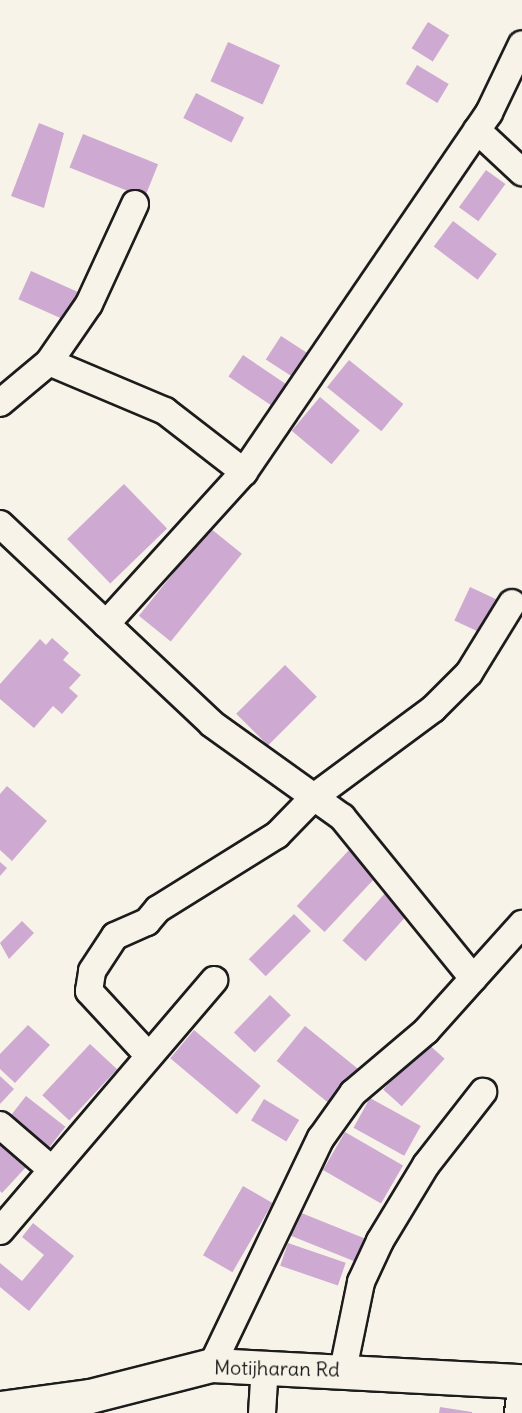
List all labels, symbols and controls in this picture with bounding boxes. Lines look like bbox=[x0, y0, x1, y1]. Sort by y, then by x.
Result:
street label: Motijharan Rd bbox=[214, 1355, 340, 1381]

